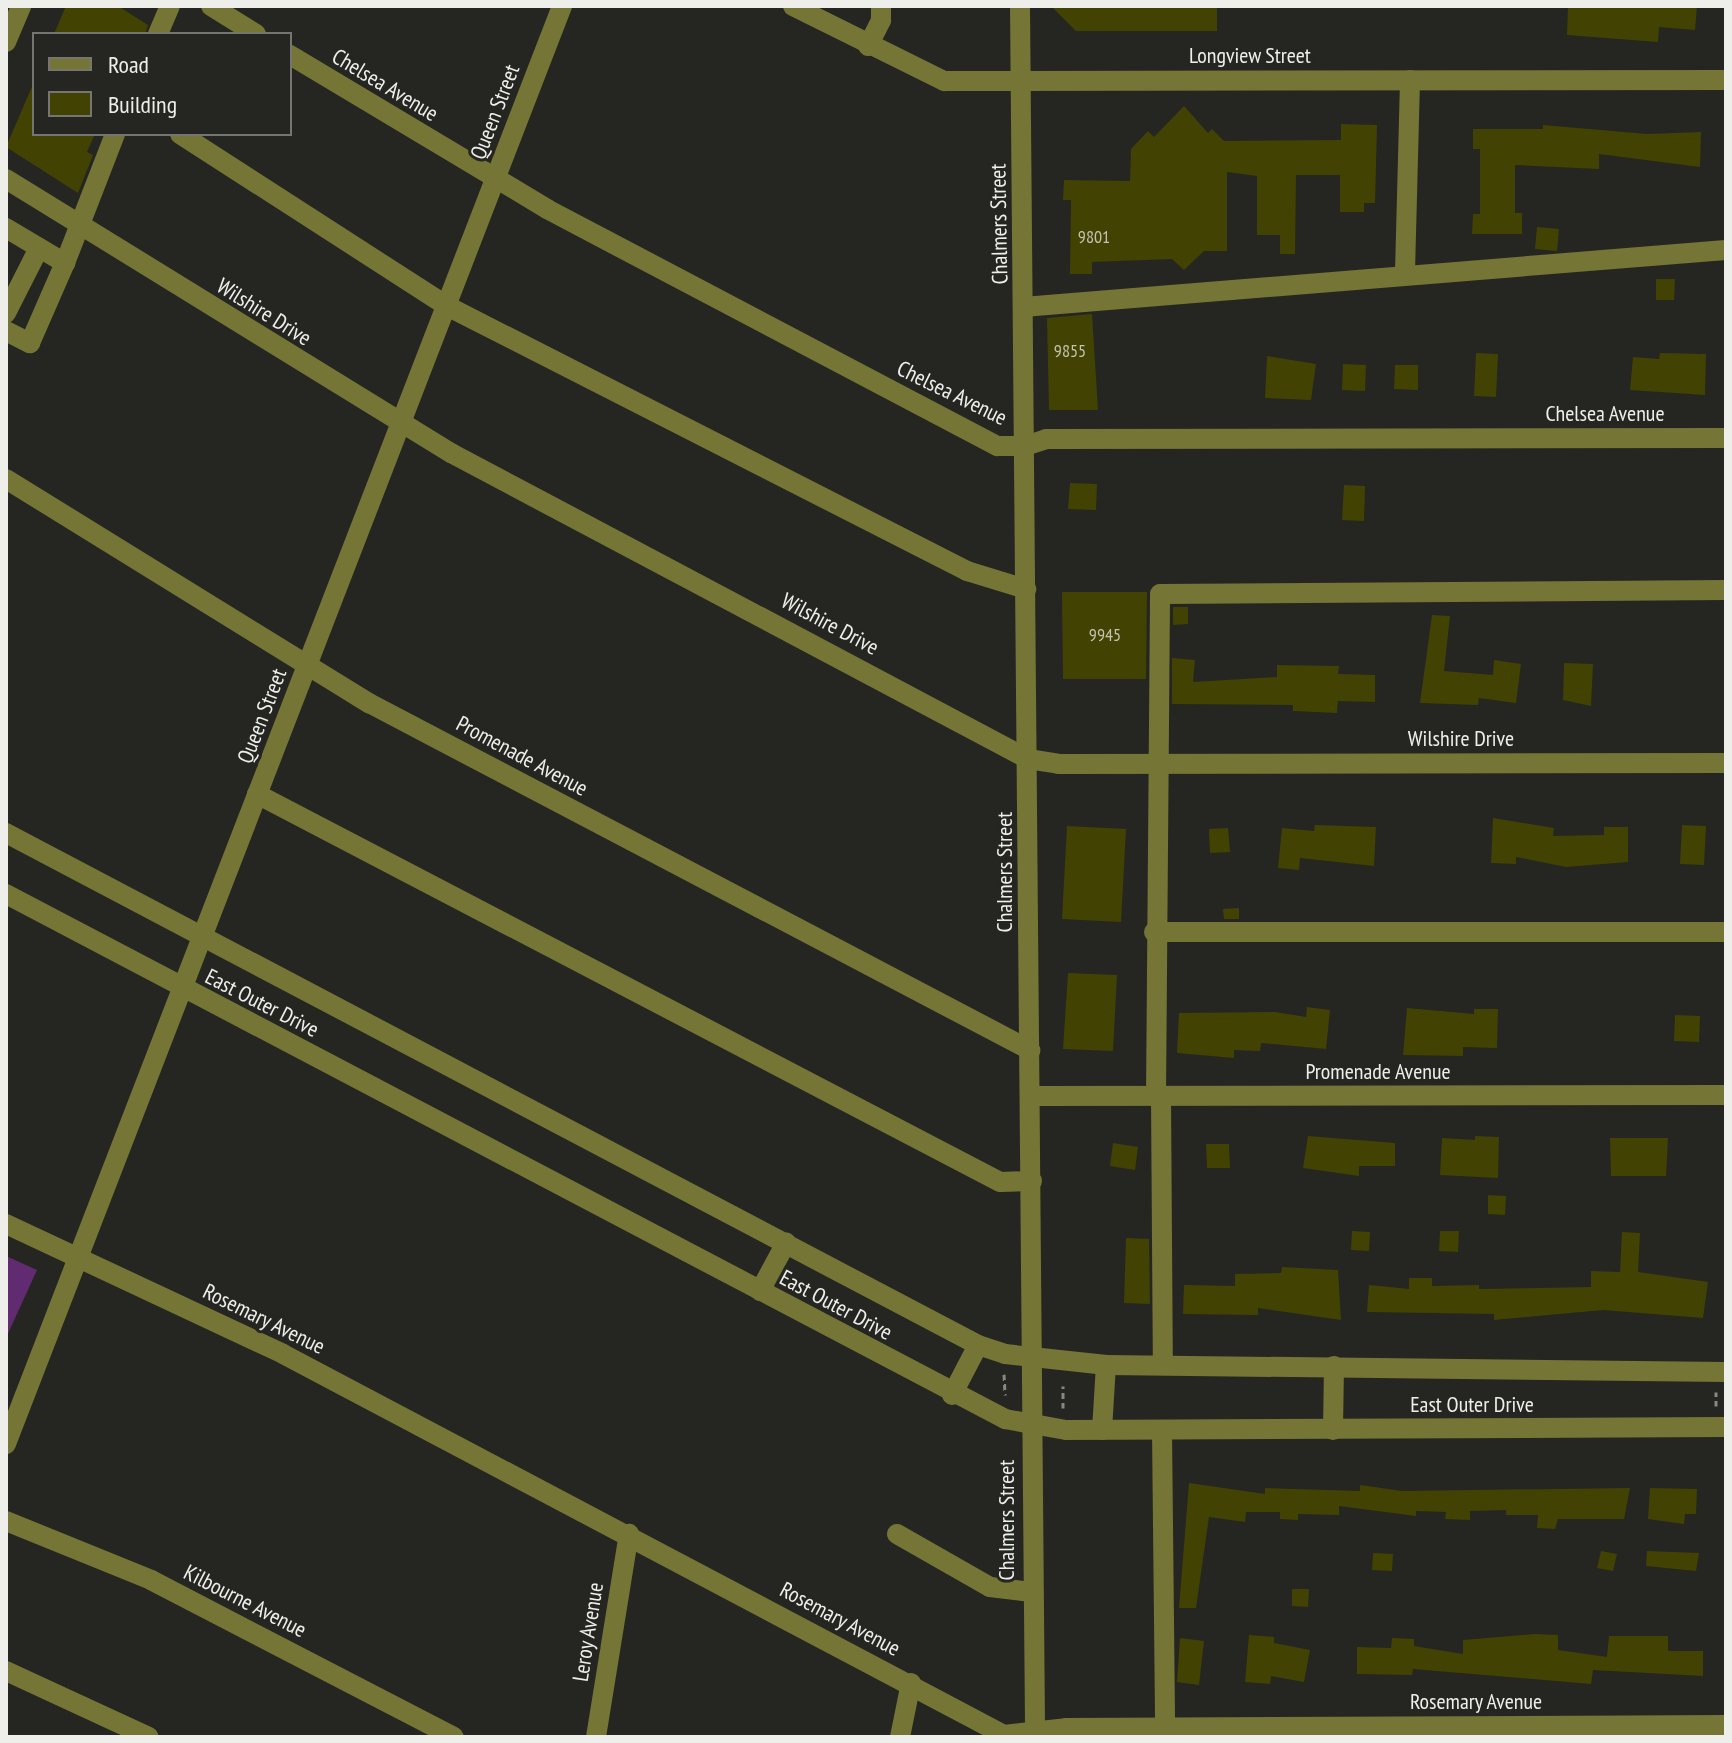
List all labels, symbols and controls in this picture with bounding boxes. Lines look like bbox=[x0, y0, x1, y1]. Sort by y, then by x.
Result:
legend bbox=[32, 32, 292, 136]
street label: Chelsea Avenue bbox=[327, 43, 443, 127]
street label: Longview Street bbox=[1189, 43, 1311, 69]
text: Road bbox=[108, 49, 149, 80]
street label: Queen Street bbox=[465, 61, 525, 163]
text: Building bbox=[108, 89, 177, 120]
street label: Chalmers Street bbox=[985, 163, 1013, 285]
house number: 9801 bbox=[1078, 226, 1110, 248]
street label: Wilshire Drive bbox=[212, 273, 316, 351]
house number: 9855 bbox=[1054, 340, 1086, 362]
street label: Chelsea Avenue bbox=[892, 355, 1012, 431]
street label: Chelsea Avenue bbox=[1545, 401, 1665, 427]
street label: Wilshire Drive bbox=[777, 587, 883, 661]
house number: 9945 bbox=[1089, 624, 1121, 646]
street label: Queen Street bbox=[232, 665, 292, 767]
street label: Promenade Avenue bbox=[452, 710, 592, 802]
street label: Wilshire Drive bbox=[1408, 726, 1514, 752]
street label: Chalmers Street bbox=[992, 812, 1018, 932]
street label: East Outer Drive bbox=[201, 963, 323, 1043]
street label: Promenade Avenue bbox=[1305, 1059, 1451, 1085]
street label: East Outer Drive bbox=[775, 1264, 897, 1346]
street label: Rosemary Avenue bbox=[198, 1278, 330, 1360]
street label: East Outer Drive bbox=[1410, 1392, 1534, 1418]
street label: Chalmers Street bbox=[994, 1460, 1020, 1580]
street label: Kilbourne Avenue bbox=[179, 1559, 311, 1643]
street label: Rosemary Avenue bbox=[775, 1576, 905, 1662]
street label: Leroy Avenue bbox=[567, 1580, 609, 1684]
street label: Rosemary Avenue bbox=[1409, 1689, 1543, 1715]

